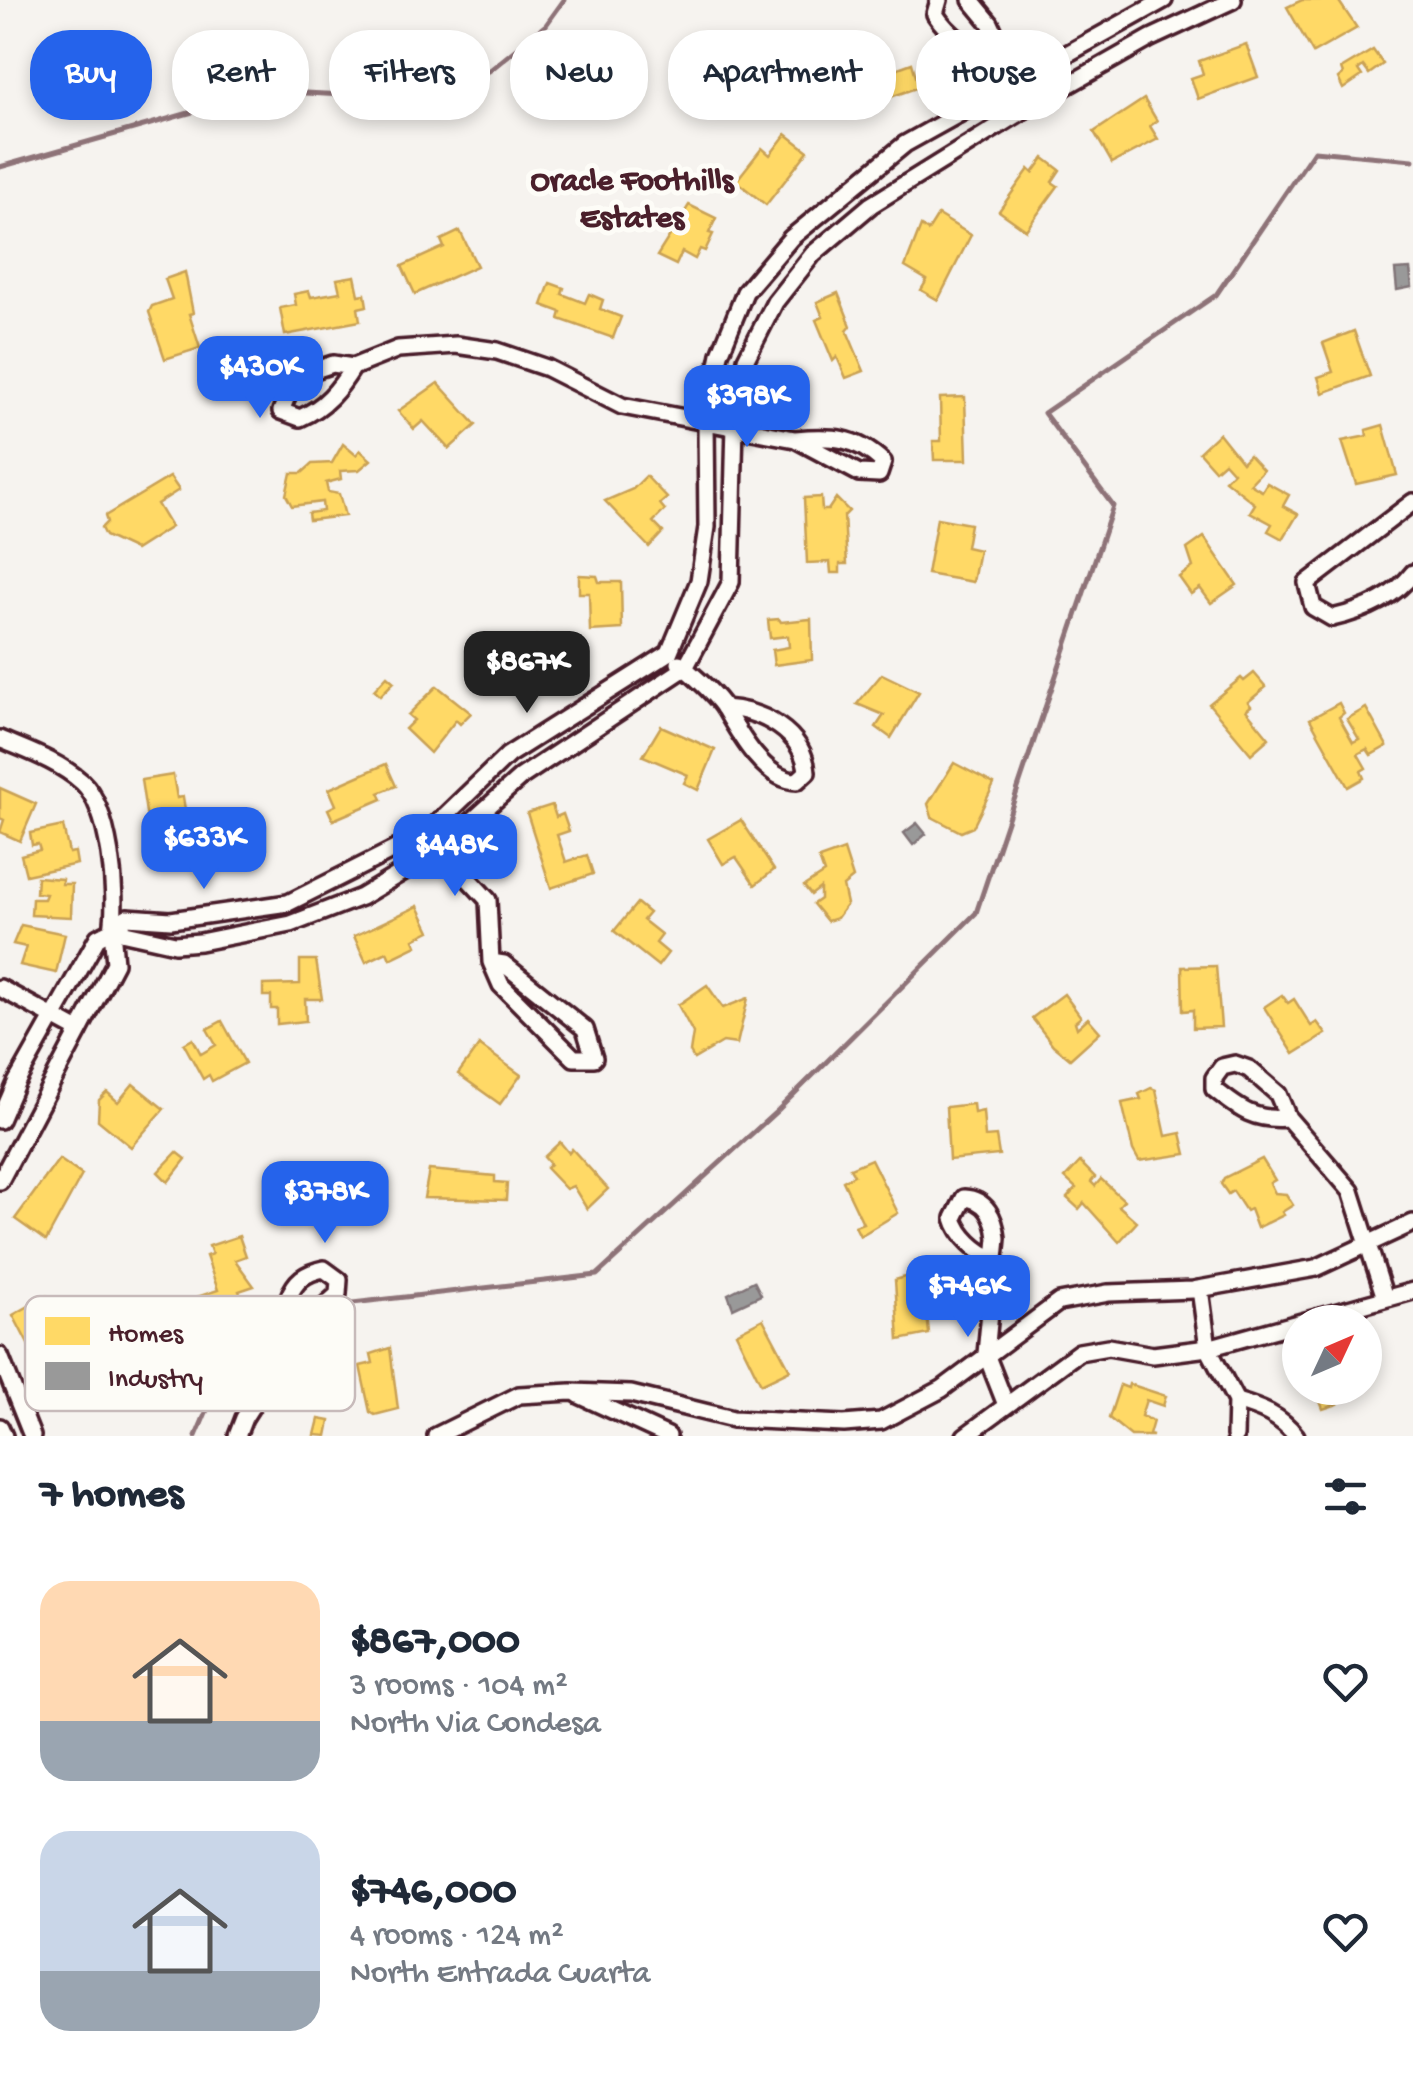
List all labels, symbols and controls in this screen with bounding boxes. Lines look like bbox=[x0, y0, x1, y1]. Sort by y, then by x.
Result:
chip: Buy bbox=[30, 30, 152, 120]
chip: Rent bbox=[172, 30, 309, 120]
chip: Filters bbox=[329, 30, 490, 120]
chip: New bbox=[510, 30, 648, 120]
chip: Apartment bbox=[668, 30, 896, 120]
chip: House bbox=[916, 30, 1071, 120]
district label: Oracle Foothills Estates bbox=[530, 164, 736, 239]
pin: $430K bbox=[190, 336, 330, 421]
text: $430K bbox=[219, 349, 301, 387]
pin: $398K bbox=[677, 365, 817, 450]
text: $398K bbox=[706, 378, 788, 416]
pin: $867K bbox=[457, 631, 597, 716]
text: $867K bbox=[486, 644, 568, 682]
pin: $633K bbox=[134, 807, 274, 892]
pin: $448K bbox=[385, 814, 525, 899]
text: $633K bbox=[163, 820, 245, 858]
text: $448K bbox=[415, 827, 495, 865]
pin: $378K bbox=[255, 1161, 395, 1246]
text: $378K bbox=[284, 1174, 366, 1212]
pin: $746K bbox=[898, 1255, 1038, 1340]
text: $746K bbox=[928, 1268, 1008, 1306]
legend bbox=[25, 1296, 355, 1411]
north arrow bbox=[1282, 1305, 1382, 1405]
map controls bbox=[1282, 1305, 1382, 1405]
text: Homes bbox=[108, 1319, 184, 1352]
text: Industry bbox=[108, 1364, 203, 1397]
icon: filters bbox=[1318, 1469, 1373, 1524]
text: 7 homes bbox=[40, 1472, 183, 1521]
text: $867,000 bbox=[350, 1619, 520, 1668]
icon: home bbox=[120, 1621, 240, 1741]
icon: heart bbox=[1318, 1654, 1373, 1709]
text: 3 rooms · 104 m² bbox=[350, 1668, 568, 1706]
text: North Via Condesa bbox=[350, 1706, 601, 1744]
text: $746,000 bbox=[350, 1869, 517, 1918]
icon: home bbox=[120, 1871, 240, 1991]
icon: heart bbox=[1318, 1904, 1373, 1959]
text: 4 rooms · 124 m² bbox=[350, 1918, 564, 1956]
text: North Entrada Cuarta bbox=[350, 1956, 650, 1994]

